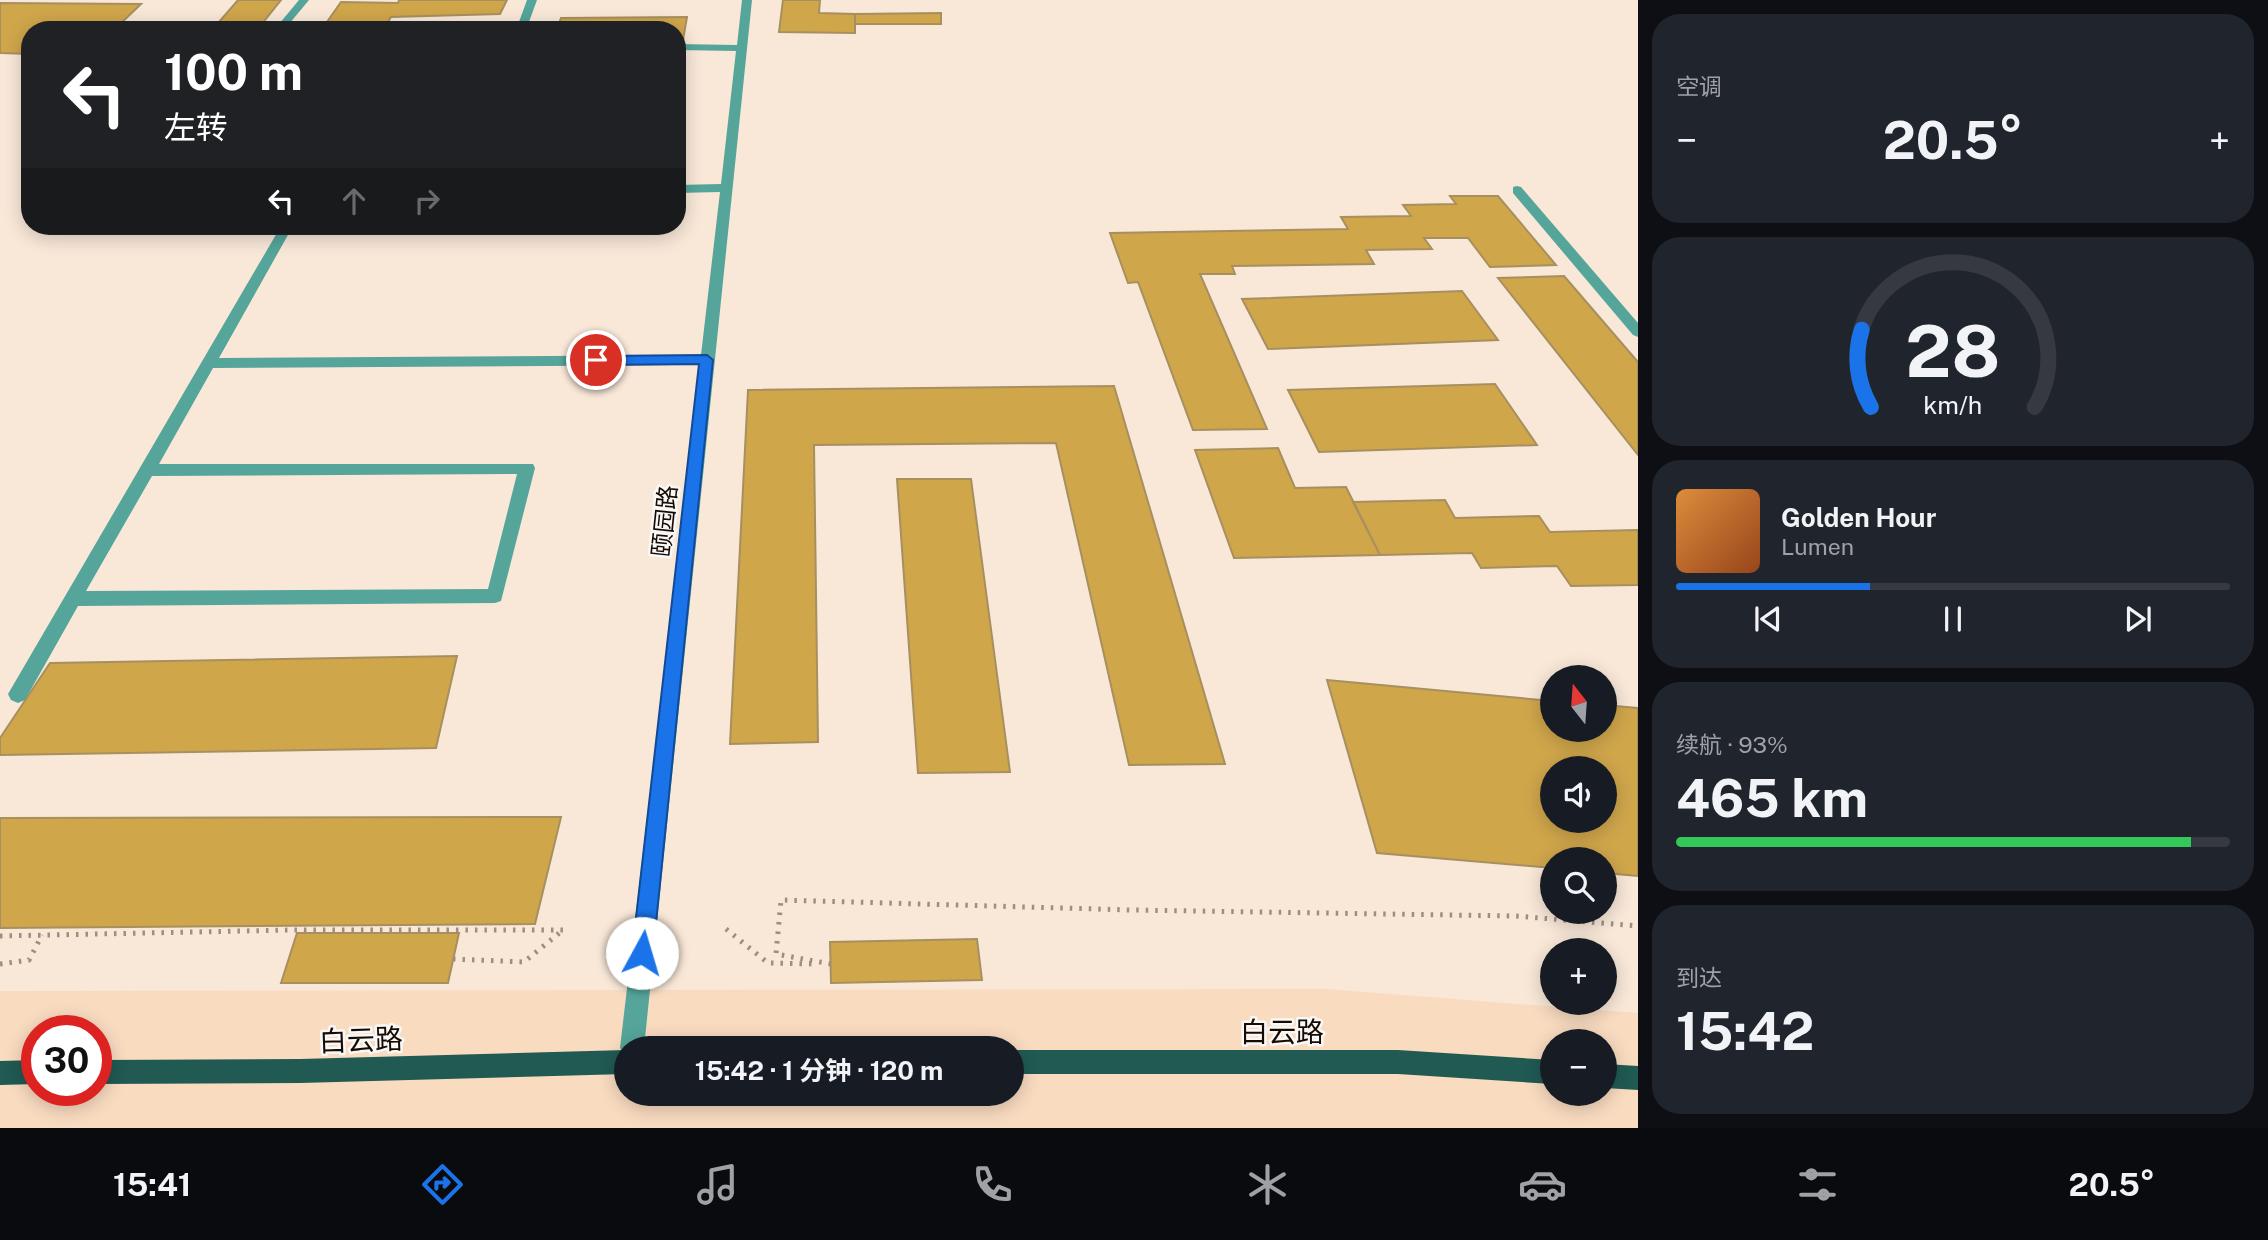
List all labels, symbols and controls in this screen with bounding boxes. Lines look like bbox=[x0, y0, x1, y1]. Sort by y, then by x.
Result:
text: 100 m bbox=[164, 43, 303, 101]
icon: left bbox=[49, 49, 140, 140]
text: 空调 bbox=[1676, 73, 1722, 100]
text: 左转 bbox=[164, 109, 228, 146]
text: 20.5° bbox=[1883, 110, 2023, 171]
text: − bbox=[1676, 118, 1697, 163]
text: + bbox=[2209, 118, 2230, 163]
icon: left bbox=[262, 182, 300, 220]
icon: ahead bbox=[335, 182, 373, 220]
icon: right bbox=[408, 182, 446, 220]
text: 28 bbox=[1905, 309, 2001, 394]
pin bbox=[566, 330, 626, 390]
icon: arrive bbox=[577, 341, 615, 379]
text: km/h bbox=[1924, 390, 1982, 420]
street label: 颐园路 bbox=[646, 484, 682, 558]
text: Golden Hour bbox=[1781, 502, 1936, 533]
text: Lumen bbox=[1781, 533, 1854, 560]
icon: previous bbox=[1749, 600, 1787, 638]
icon: pause bbox=[1934, 600, 1972, 638]
icon: next bbox=[2119, 600, 2157, 638]
north arrow bbox=[1540, 665, 1617, 742]
map controls bbox=[1540, 665, 1617, 1106]
text: 续航 · 93% bbox=[1676, 731, 1788, 758]
button: sound bbox=[1540, 756, 1617, 833]
text: 465 km bbox=[1676, 768, 1868, 829]
button: search bbox=[1540, 847, 1617, 924]
position arrow bbox=[605, 916, 679, 990]
button: + bbox=[1540, 938, 1617, 1015]
text: 到达 bbox=[1676, 964, 1722, 991]
text: 15:42 bbox=[1676, 1001, 1814, 1062]
speed limit sign: 30 bbox=[21, 1015, 112, 1106]
street label: 白云路 bbox=[1240, 1015, 1324, 1048]
street label: 白云路 bbox=[318, 1022, 404, 1057]
button: − bbox=[1540, 1029, 1617, 1106]
text: 15:42 · 1 分钟 · 120 m bbox=[695, 1055, 943, 1086]
icon: directions bbox=[418, 1160, 467, 1209]
icon: music bbox=[693, 1160, 742, 1209]
icon: phone bbox=[968, 1160, 1017, 1209]
icon: climate bbox=[1243, 1160, 1292, 1209]
icon: car bbox=[1518, 1160, 1567, 1209]
icon: filters bbox=[1793, 1160, 1842, 1209]
text: 15:41 bbox=[113, 1166, 192, 1203]
text: 20.5° bbox=[2069, 1166, 2155, 1203]

